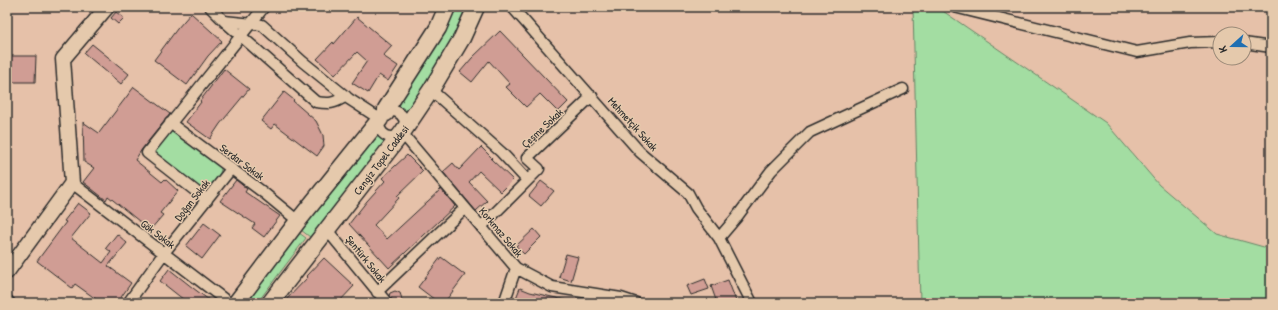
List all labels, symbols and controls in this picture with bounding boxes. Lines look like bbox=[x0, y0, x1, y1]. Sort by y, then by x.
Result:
north arrow bbox=[1212, 26, 1252, 66]
text: K bbox=[1215, 44, 1230, 55]
street label: Mehmetçik Sokak bbox=[605, 94, 661, 154]
street label: Çeşme Sokak bbox=[518, 105, 566, 151]
street label: Cengiz Topel Caddesi bbox=[350, 122, 412, 198]
street label: Serdar Sokak bbox=[217, 141, 267, 183]
street label: Doğan Sokak bbox=[171, 176, 213, 224]
street label: Korkmaz Sokak bbox=[476, 204, 526, 260]
street label: Gök Sokak bbox=[138, 216, 178, 252]
street label: Şentürk Sokak bbox=[343, 233, 390, 286]

